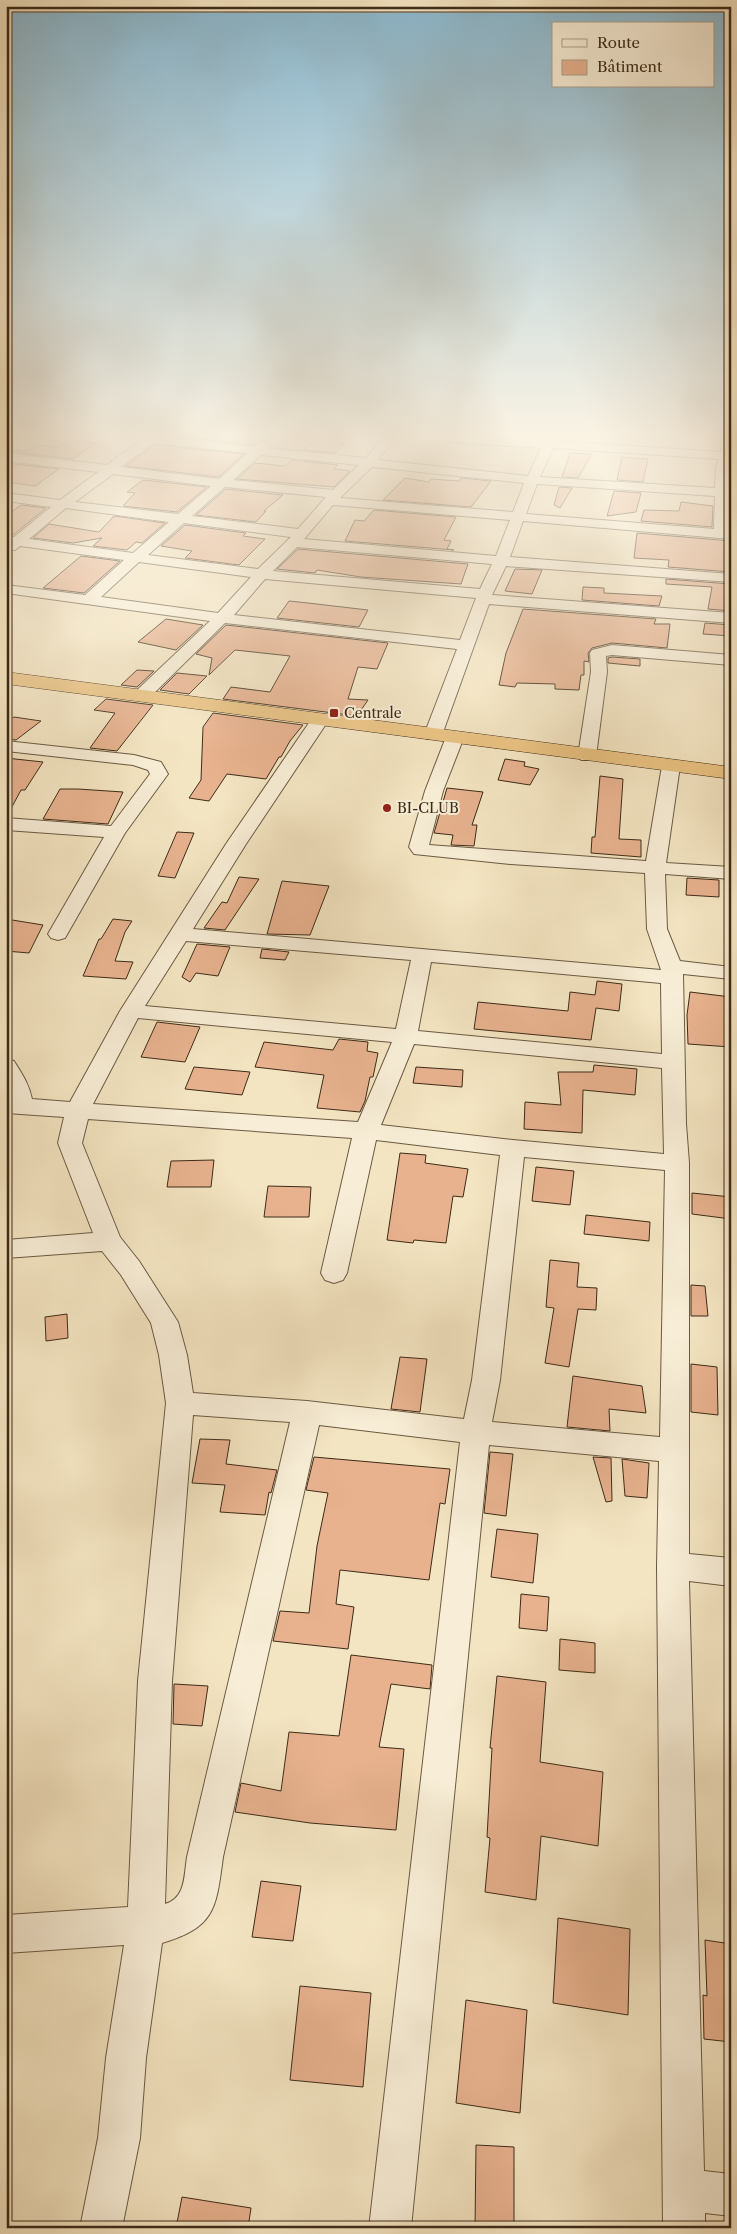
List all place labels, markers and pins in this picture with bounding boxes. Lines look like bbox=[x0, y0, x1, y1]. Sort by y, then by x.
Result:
place label: Centrale bbox=[344, 704, 402, 722]
marker: Centrale bbox=[328, 707, 340, 719]
place label: BI-CLUB bbox=[397, 799, 459, 817]
marker: BI-CLUB bbox=[381, 802, 393, 814]

